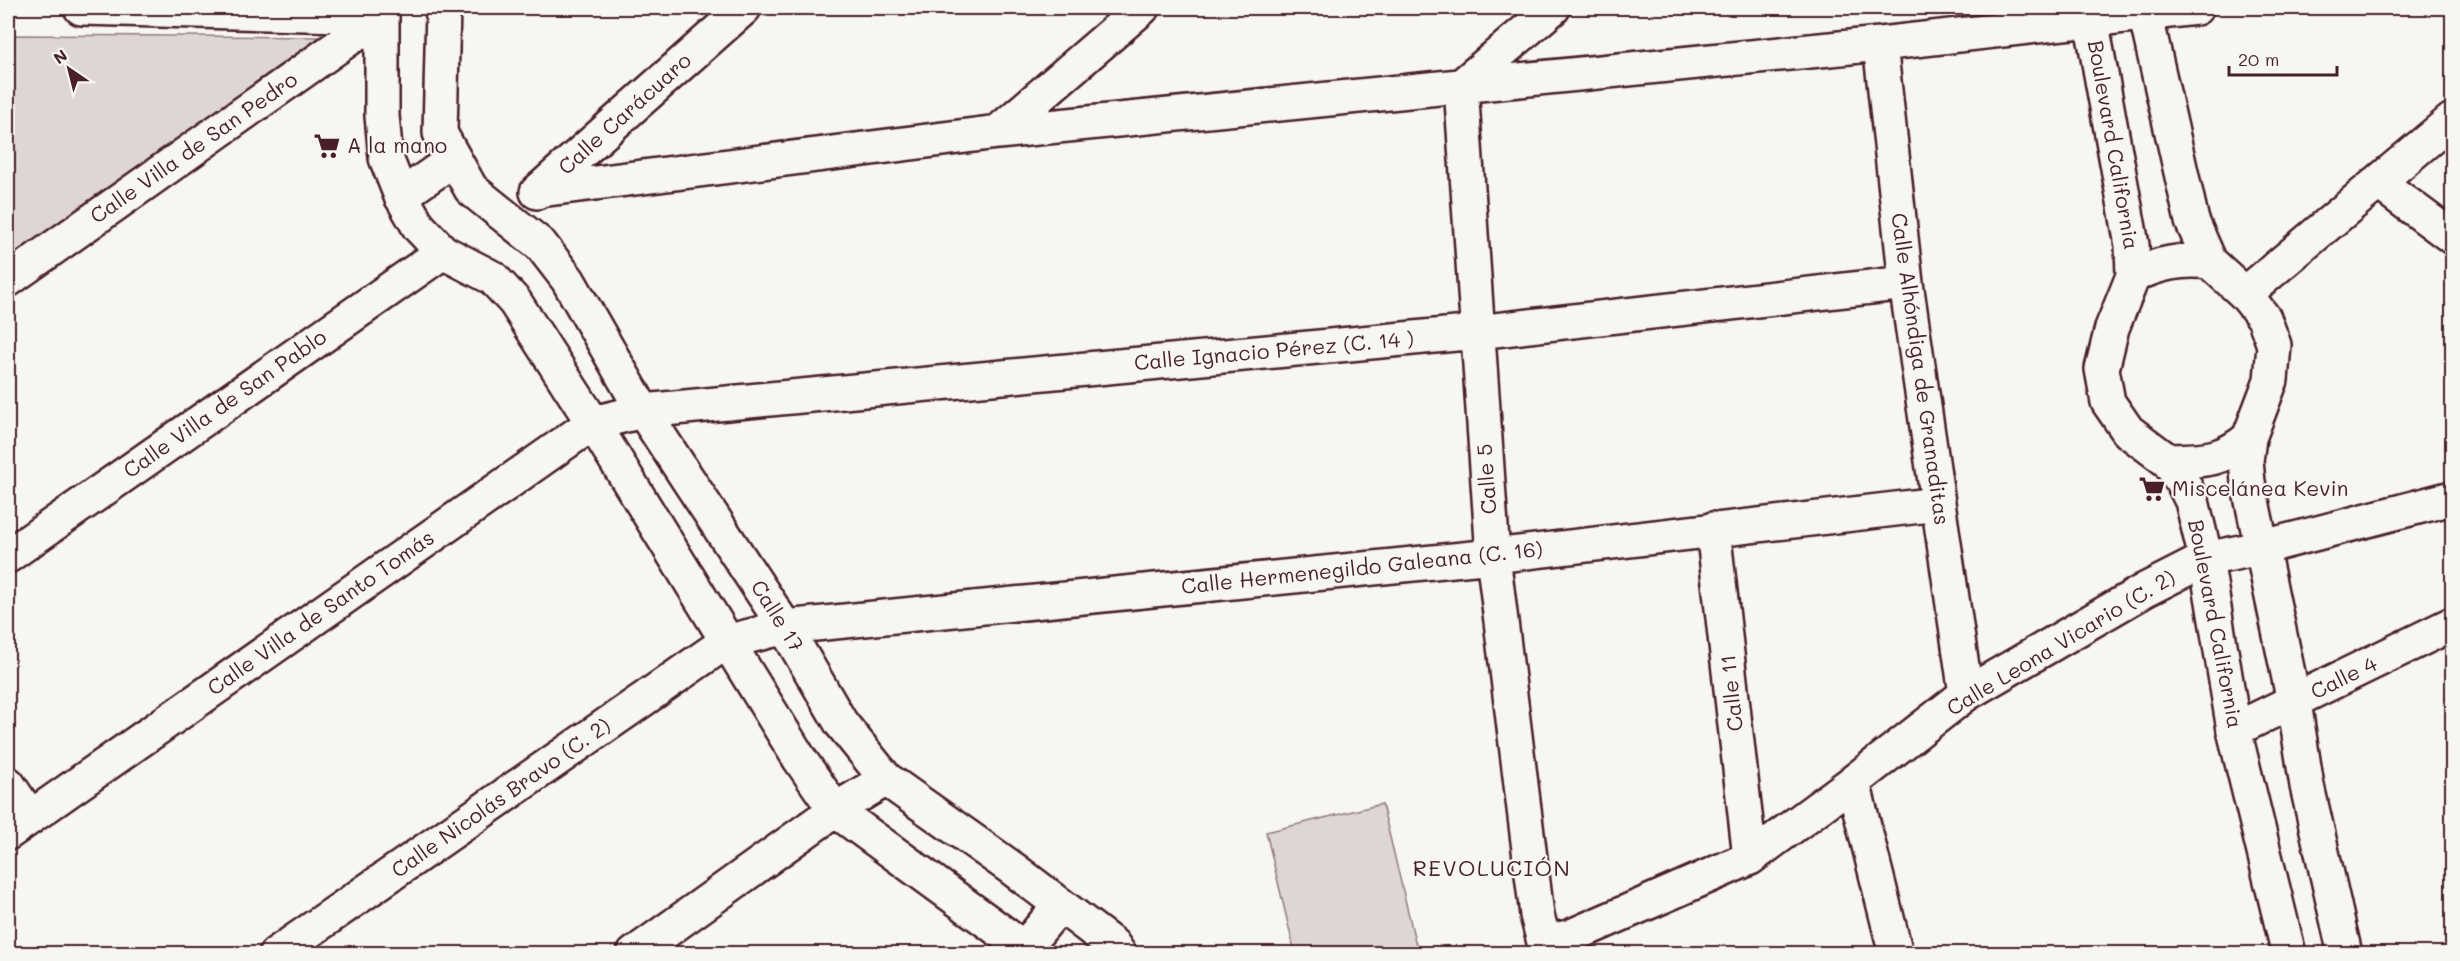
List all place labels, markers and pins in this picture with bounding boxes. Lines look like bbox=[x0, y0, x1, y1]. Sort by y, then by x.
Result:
supermarket icon: A la mano bbox=[312, 131, 342, 161]
place label: A la mano bbox=[347, 131, 447, 158]
supermarket icon: Miscelánea Kevin bbox=[2137, 474, 2167, 504]
place label: Miscelánea Kevin bbox=[2172, 474, 2348, 501]

